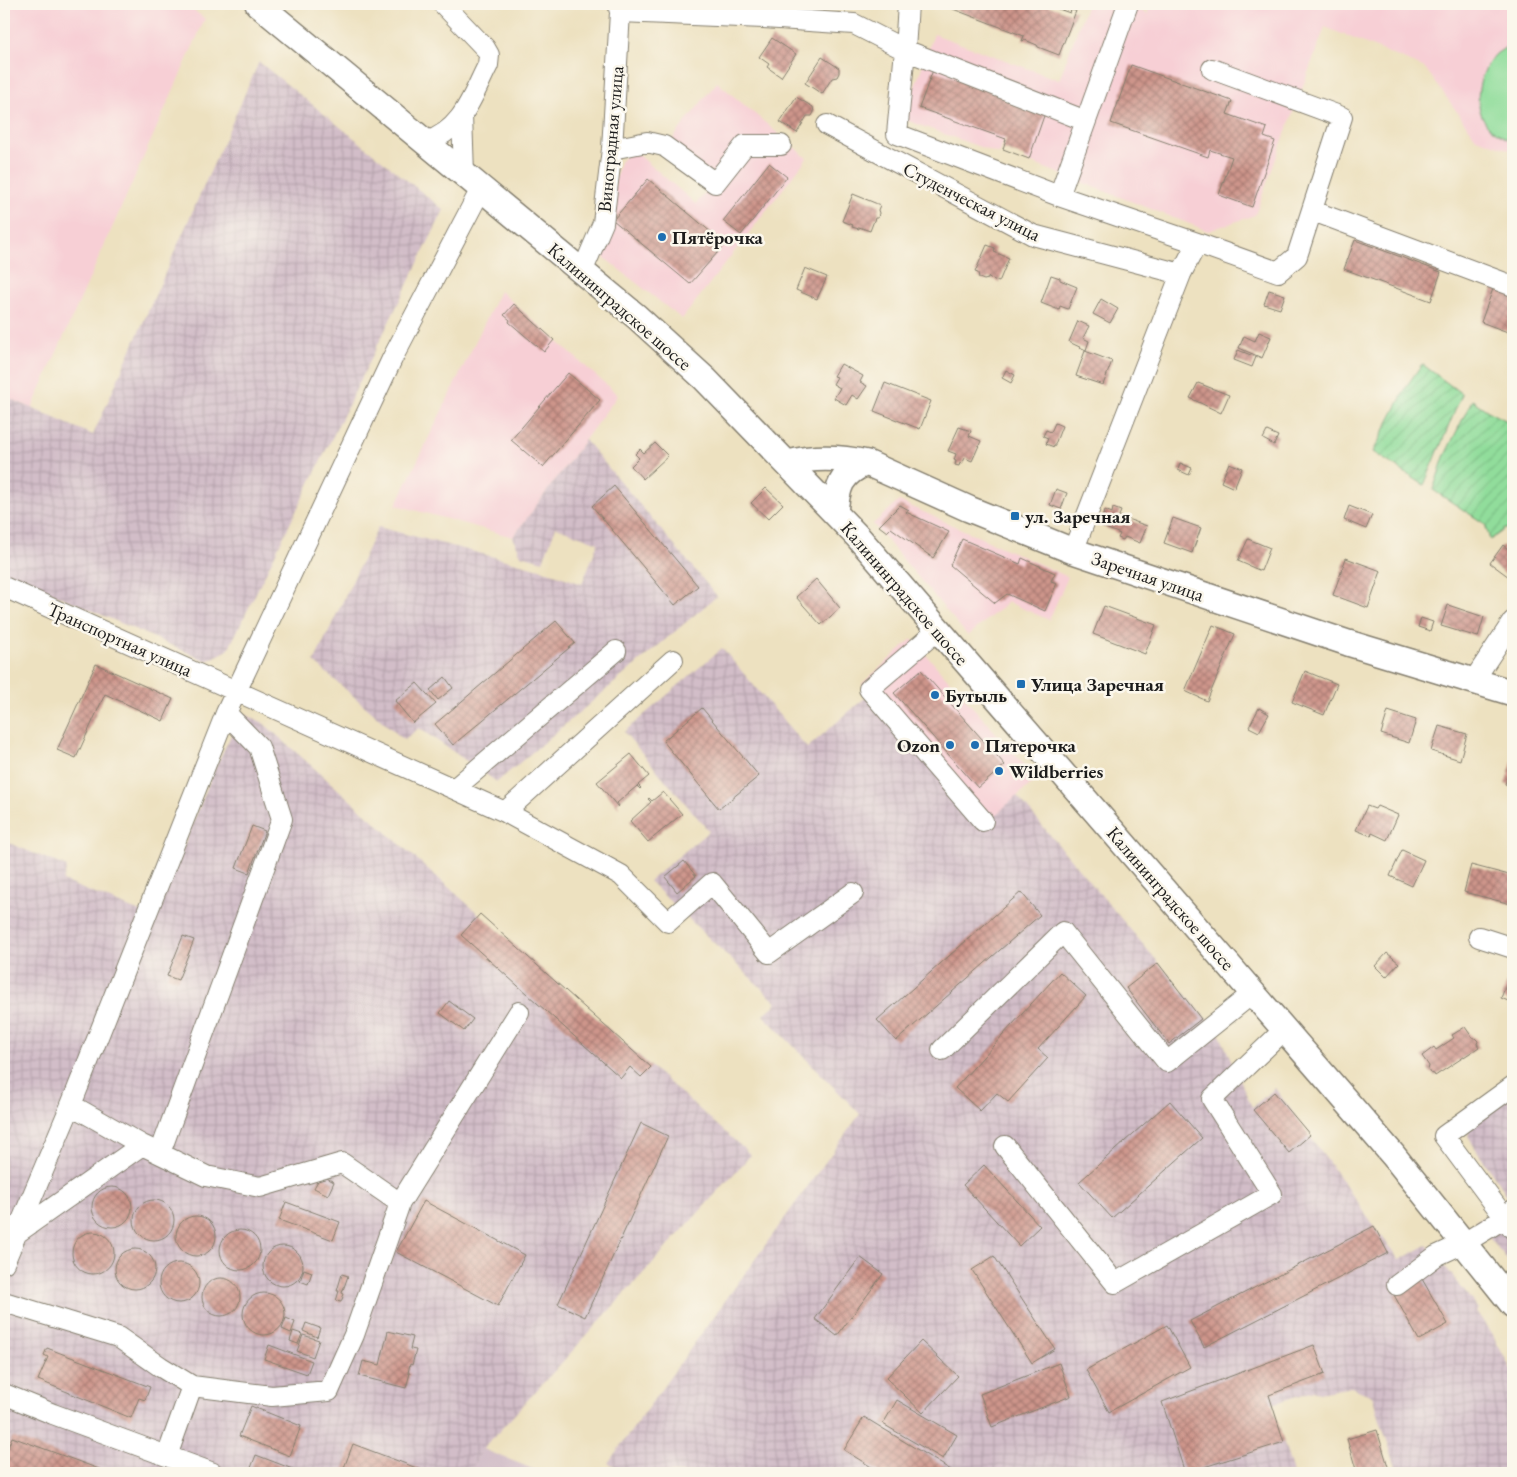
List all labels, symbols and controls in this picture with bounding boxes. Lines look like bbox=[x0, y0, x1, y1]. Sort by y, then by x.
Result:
street label: Виноградная улица bbox=[592, 64, 629, 213]
street label: Студенческая улица bbox=[899, 156, 1045, 247]
place label: Пятёрочка bbox=[672, 225, 764, 250]
marker: Пятёрочка bbox=[656, 231, 668, 243]
street label: Калининградское шоссе bbox=[542, 237, 697, 376]
place label: ул. Заречная bbox=[1025, 504, 1130, 529]
marker: ул. Заречная bbox=[1009, 510, 1021, 522]
street label: Калининградское шоссе bbox=[835, 516, 974, 671]
street label: Заречная улица bbox=[1088, 546, 1208, 608]
street label: Транспортная улица bbox=[43, 596, 197, 683]
place label: Улица Заречная bbox=[1030, 672, 1164, 697]
marker: Улица Заречная bbox=[1015, 678, 1027, 690]
place label: Бутыль bbox=[945, 683, 1007, 708]
marker: Бутыль bbox=[929, 689, 941, 701]
place label: Ozon bbox=[897, 733, 940, 758]
place label: Пятерочка bbox=[985, 733, 1077, 758]
marker: Ozon bbox=[944, 739, 956, 751]
marker: Пятерочка bbox=[969, 739, 981, 751]
place label: Wildberries bbox=[1009, 759, 1104, 784]
marker: Wildberries bbox=[993, 765, 1005, 777]
street label: Калининградское шоссе bbox=[1101, 821, 1240, 976]

